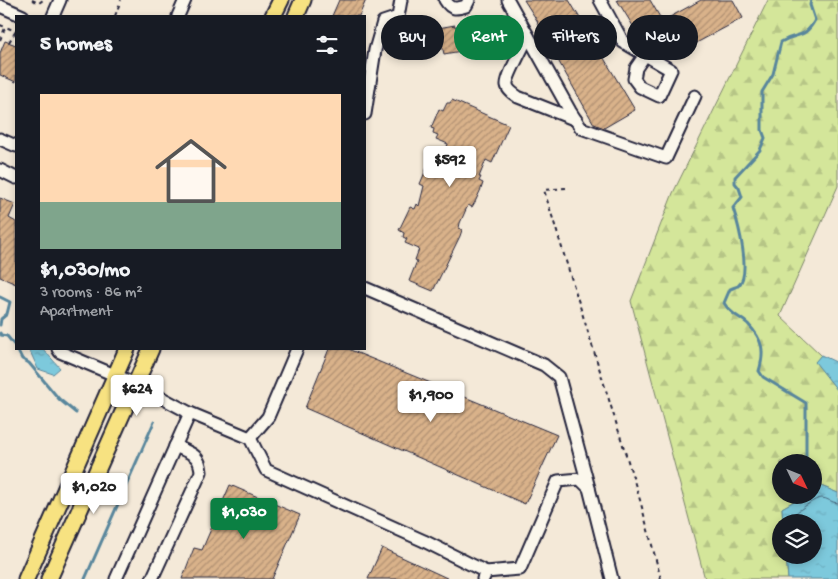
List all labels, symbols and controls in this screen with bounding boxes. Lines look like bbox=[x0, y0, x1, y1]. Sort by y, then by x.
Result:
chip: Buy bbox=[381, 15, 444, 60]
chip: Rent bbox=[454, 15, 524, 60]
chip: Filters bbox=[534, 15, 617, 60]
chip: New bbox=[627, 15, 698, 60]
icon: filters bbox=[313, 31, 341, 59]
text: 5 homes bbox=[40, 33, 112, 58]
icon: home bbox=[146, 126, 236, 216]
pin: $592 bbox=[420, 146, 480, 188]
text: $592 bbox=[434, 152, 466, 171]
text: $1,030/mo bbox=[40, 259, 130, 284]
text: 3 rooms · 86 m² bbox=[40, 284, 143, 303]
text: Apartment bbox=[40, 303, 112, 322]
pin: $624 bbox=[107, 374, 167, 417]
pin: $1,900 bbox=[390, 380, 472, 423]
text: $624 bbox=[122, 381, 152, 400]
text: $1,900 bbox=[409, 387, 453, 406]
north arrow bbox=[772, 454, 822, 504]
map controls bbox=[772, 454, 822, 564]
pin: $1,020 bbox=[53, 472, 135, 515]
text: $1,020 bbox=[72, 479, 116, 498]
pin: $1,030 bbox=[203, 498, 285, 540]
text: $1,030 bbox=[221, 504, 267, 523]
button: layers bbox=[772, 514, 822, 564]

